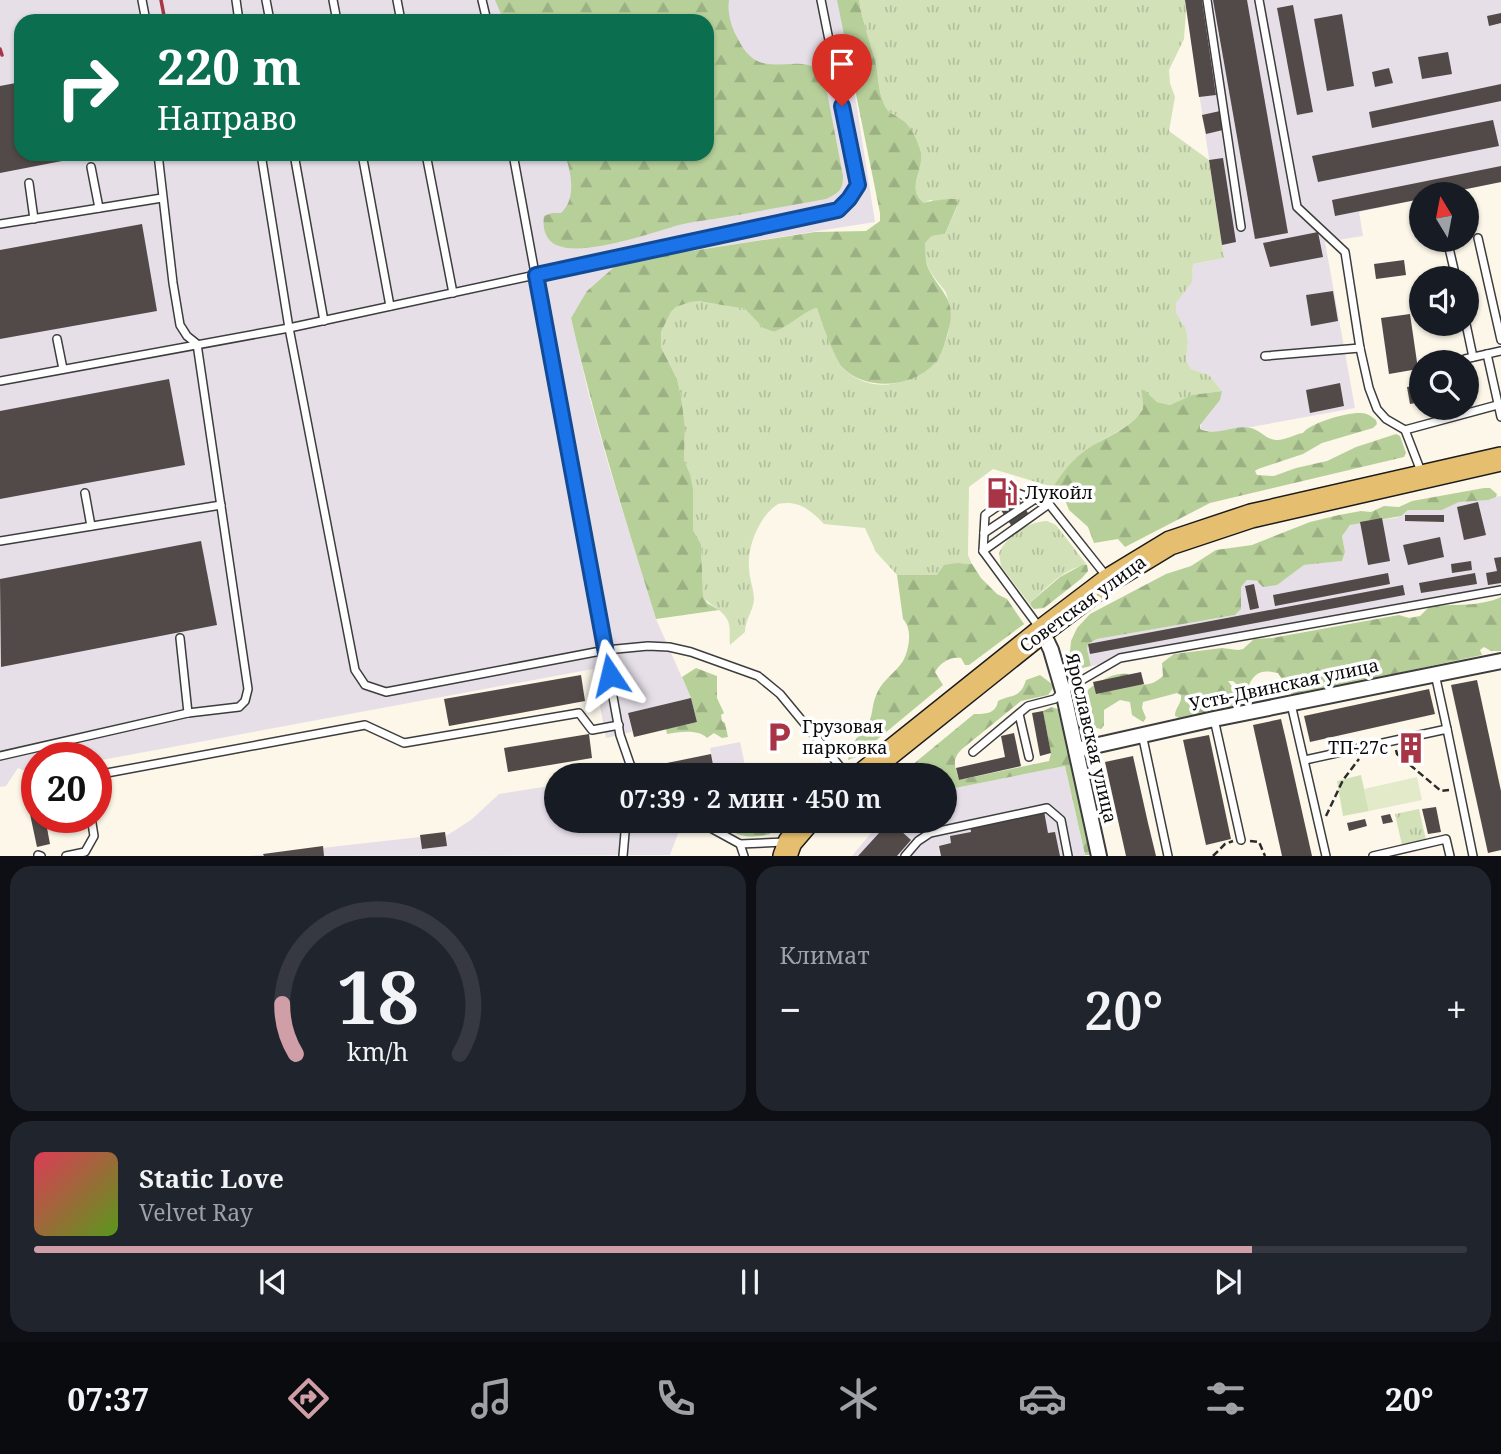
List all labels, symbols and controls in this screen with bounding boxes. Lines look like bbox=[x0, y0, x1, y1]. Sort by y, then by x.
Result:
text: 220 m bbox=[157, 33, 301, 99]
pin bbox=[812, 34, 872, 106]
icon: right bbox=[42, 42, 133, 133]
icon: arrive bbox=[823, 45, 861, 83]
text: Направо bbox=[157, 96, 297, 139]
north arrow bbox=[1409, 182, 1479, 252]
map controls bbox=[1409, 182, 1479, 420]
button: sound bbox=[1409, 266, 1479, 336]
button: search bbox=[1409, 350, 1479, 420]
fuel station icon: Лукойл bbox=[985, 476, 1019, 510]
place label: Лукойл bbox=[1025, 480, 1093, 504]
street label: Советская улица bbox=[1014, 549, 1150, 657]
position arrow bbox=[573, 638, 647, 712]
street label: Ярославская улица bbox=[1060, 649, 1123, 825]
street label: Усть-Двинская улица bbox=[1187, 652, 1381, 716]
place label: Грузовая парковка bbox=[802, 714, 888, 759]
parking icon: Грузовая парковка bbox=[762, 720, 796, 754]
building icon: ТП-27c bbox=[1394, 731, 1428, 765]
place label: ТП-27c bbox=[1328, 735, 1388, 759]
speed limit sign: 20 bbox=[21, 742, 112, 833]
text: 07:39 · 2 мин · 450 m bbox=[619, 780, 882, 816]
text: Климат bbox=[780, 939, 870, 971]
text: 18 bbox=[337, 947, 419, 1046]
text: 20° bbox=[1084, 974, 1163, 1045]
text: − bbox=[780, 983, 802, 1035]
text: + bbox=[1446, 983, 1467, 1035]
text: km/h bbox=[347, 1034, 409, 1068]
text: Static Love bbox=[139, 1160, 284, 1196]
text: Velvet Ray bbox=[139, 1196, 253, 1228]
icon: previous bbox=[254, 1263, 292, 1301]
icon: pause bbox=[731, 1263, 769, 1301]
icon: next bbox=[1209, 1263, 1247, 1301]
icon: directions bbox=[284, 1374, 333, 1423]
icon: music bbox=[467, 1374, 516, 1423]
icon: phone bbox=[651, 1374, 700, 1423]
icon: climate bbox=[834, 1374, 883, 1423]
icon: car bbox=[1018, 1374, 1067, 1423]
icon: filters bbox=[1201, 1374, 1250, 1423]
text: 07:37 bbox=[67, 1377, 149, 1420]
text: 20° bbox=[1385, 1377, 1434, 1420]

